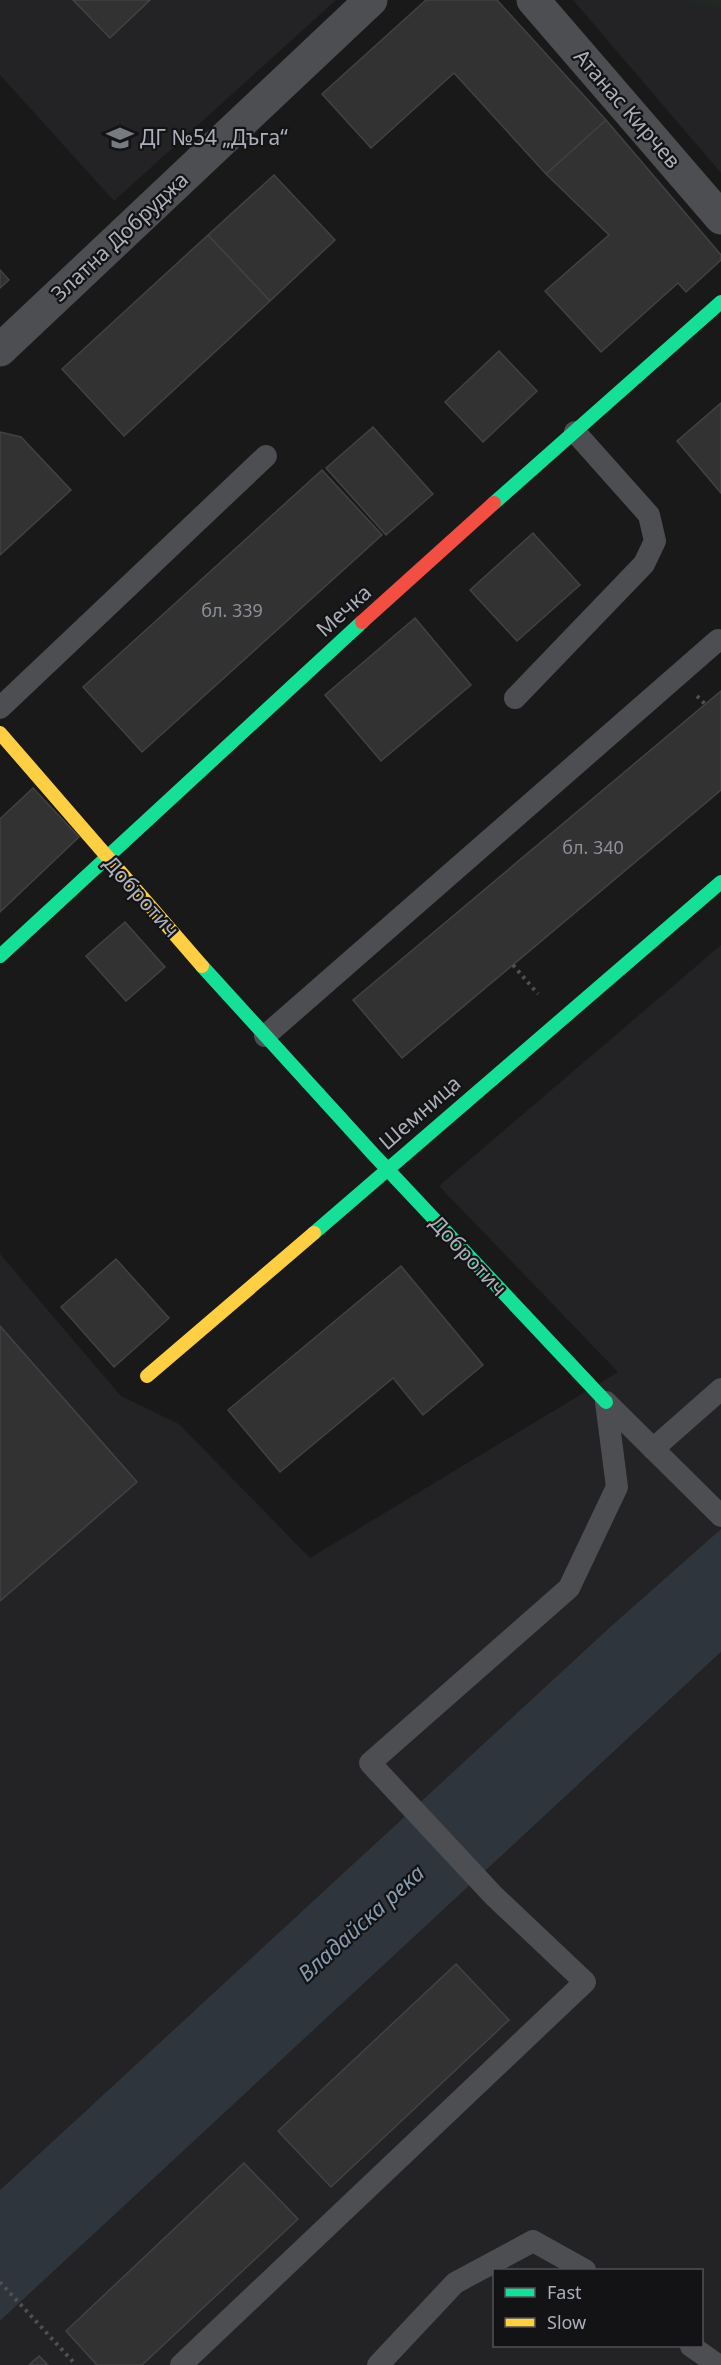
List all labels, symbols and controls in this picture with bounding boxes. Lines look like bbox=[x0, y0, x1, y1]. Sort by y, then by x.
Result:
street label: Атанас Кирчев bbox=[568, 43, 687, 174]
school or university icon: ДГ №54 „Дъга“ bbox=[105, 123, 135, 153]
place label: ДГ №54 „Дъга“ bbox=[140, 123, 288, 151]
street label: Златна Добруджа bbox=[45, 165, 194, 307]
street label: Мечка bbox=[310, 578, 377, 642]
house number: бл. 339 bbox=[201, 598, 263, 622]
house number: бл. 340 bbox=[562, 835, 624, 859]
street label: Добротич bbox=[98, 850, 186, 943]
street label: Шемница bbox=[372, 1069, 466, 1156]
street label: Добротич bbox=[424, 1209, 513, 1302]
water label: Владайска река bbox=[291, 1857, 430, 1987]
legend bbox=[493, 2269, 703, 2347]
text: Fast bbox=[547, 2280, 582, 2304]
text: Slow bbox=[547, 2310, 586, 2334]

